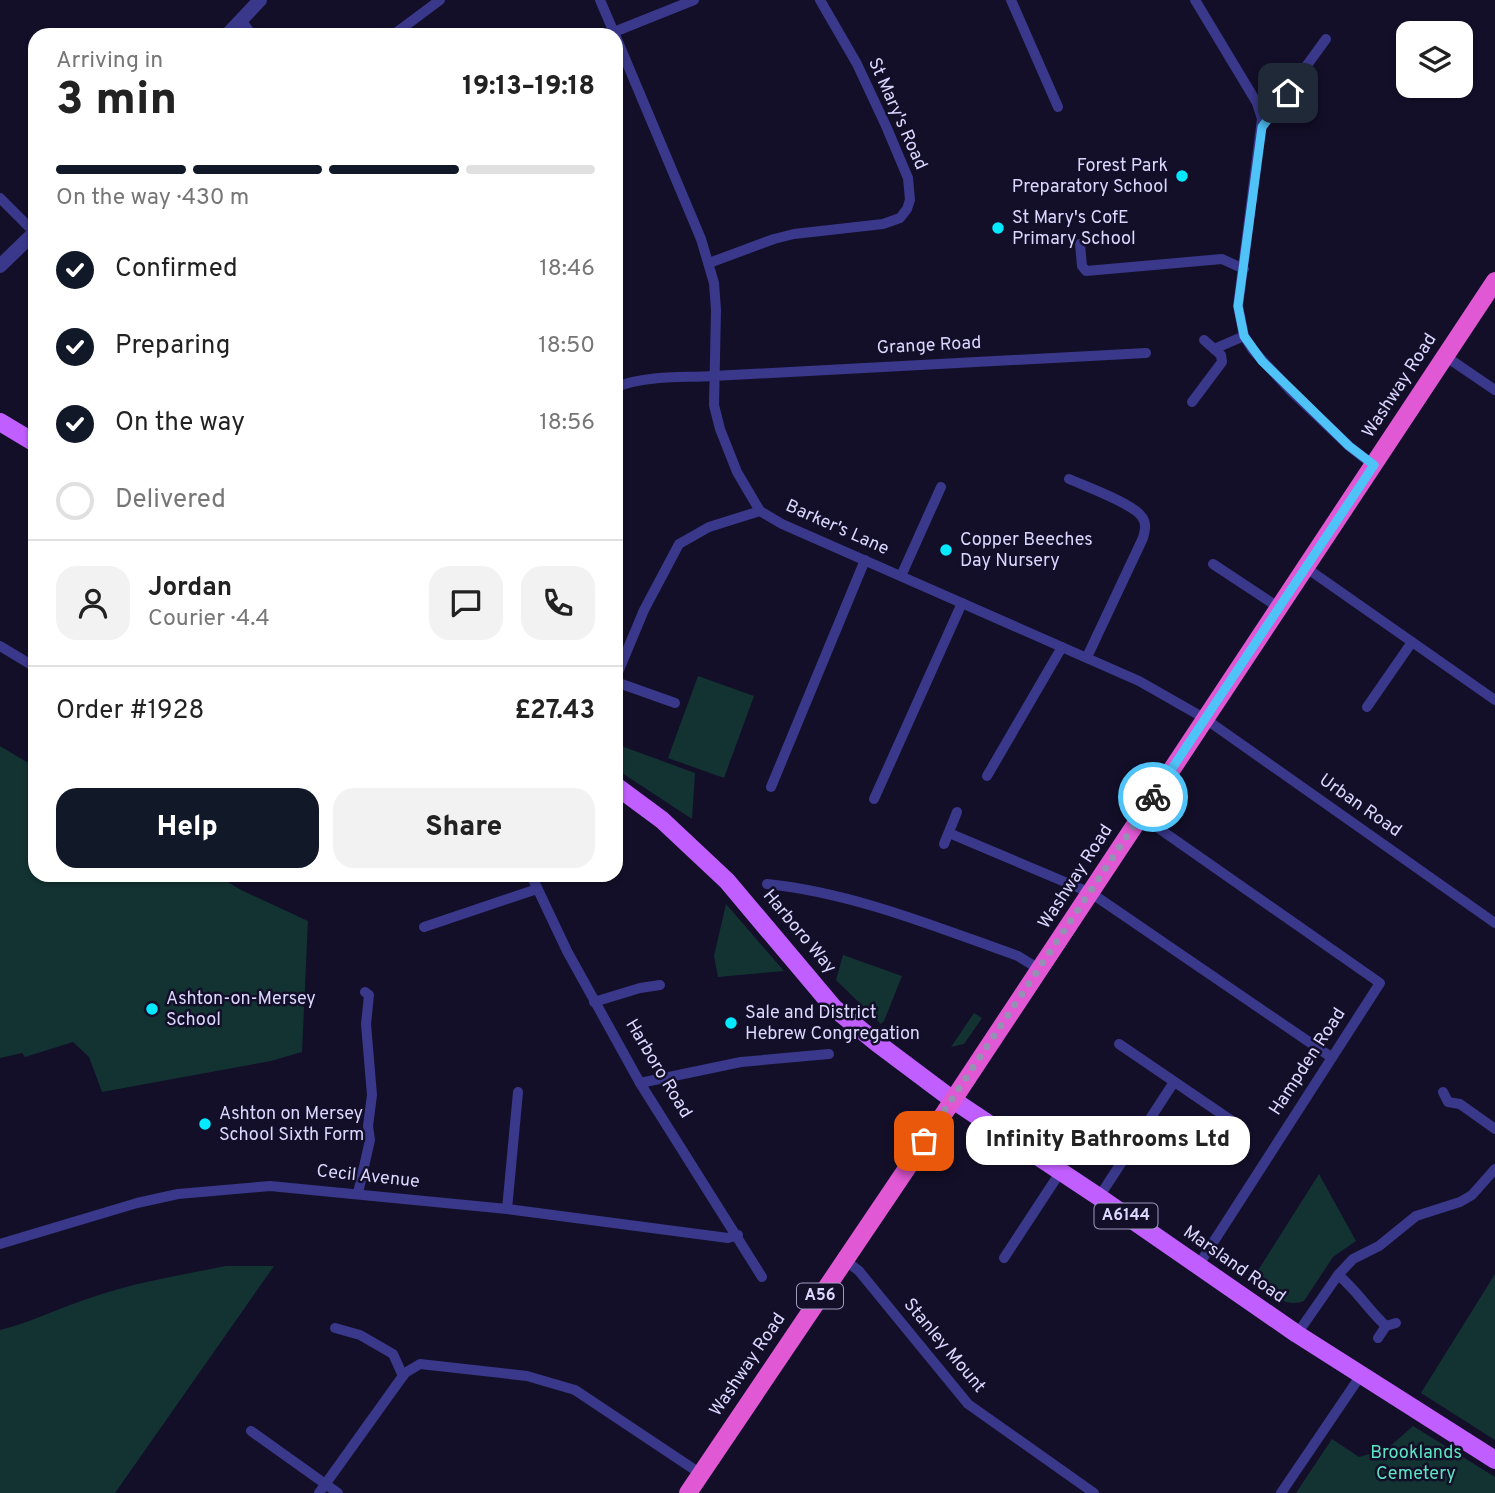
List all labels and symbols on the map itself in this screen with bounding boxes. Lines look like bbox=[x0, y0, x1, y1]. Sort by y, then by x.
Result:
street label: St Mary's Road bbox=[862, 54, 932, 174]
pin bbox=[1258, 63, 1318, 123]
place label: Forest Park Preparatory School bbox=[1012, 155, 1168, 199]
marker: Forest Park Preparatory School bbox=[1174, 168, 1190, 184]
place label: St Mary's CofE Primary School bbox=[1012, 207, 1136, 251]
marker: St Mary's CofE Primary School bbox=[990, 220, 1006, 236]
street label: Washway Road bbox=[1358, 329, 1442, 443]
street label: Grange Road bbox=[876, 332, 982, 360]
street label: Barker's Lane bbox=[782, 495, 892, 561]
place label: Copper Beeches Day Nursery bbox=[960, 529, 1093, 573]
marker: Copper Beeches Day Nursery bbox=[938, 542, 954, 558]
courier bbox=[1118, 762, 1188, 832]
street label: Urban Road bbox=[1314, 769, 1406, 843]
street label: Washway Road bbox=[1034, 820, 1118, 934]
street label: Harboro Way bbox=[757, 885, 841, 979]
place label: Ashton-on-Mersey School bbox=[166, 988, 316, 1032]
marker: Ashton-on-Mersey School bbox=[144, 1001, 160, 1017]
place label: Sale and District Hebrew Congregation bbox=[745, 1002, 920, 1046]
street label: Hampden Road bbox=[1265, 1004, 1351, 1120]
street label: Harboro Road bbox=[619, 1015, 697, 1123]
marker: Sale and District Hebrew Congregation bbox=[723, 1015, 739, 1031]
place label: Ashton on Mersey School Sixth Form bbox=[219, 1103, 364, 1147]
pin bbox=[894, 1111, 954, 1171]
marker: Ashton on Mersey School Sixth Form bbox=[197, 1116, 213, 1132]
callout: Infinity Bathrooms Ltd bbox=[966, 1116, 1250, 1166]
street label: Cecil Avenue bbox=[315, 1160, 421, 1194]
road number: A6144 bbox=[1094, 1204, 1158, 1228]
street label: Marsland Road bbox=[1178, 1221, 1290, 1309]
road number: A56 bbox=[797, 1284, 843, 1308]
street label: Stanley Mount bbox=[898, 1294, 990, 1398]
street label: Washway Road bbox=[705, 1309, 791, 1421]
park label: Brooklands Cemetery bbox=[1370, 1442, 1462, 1486]

